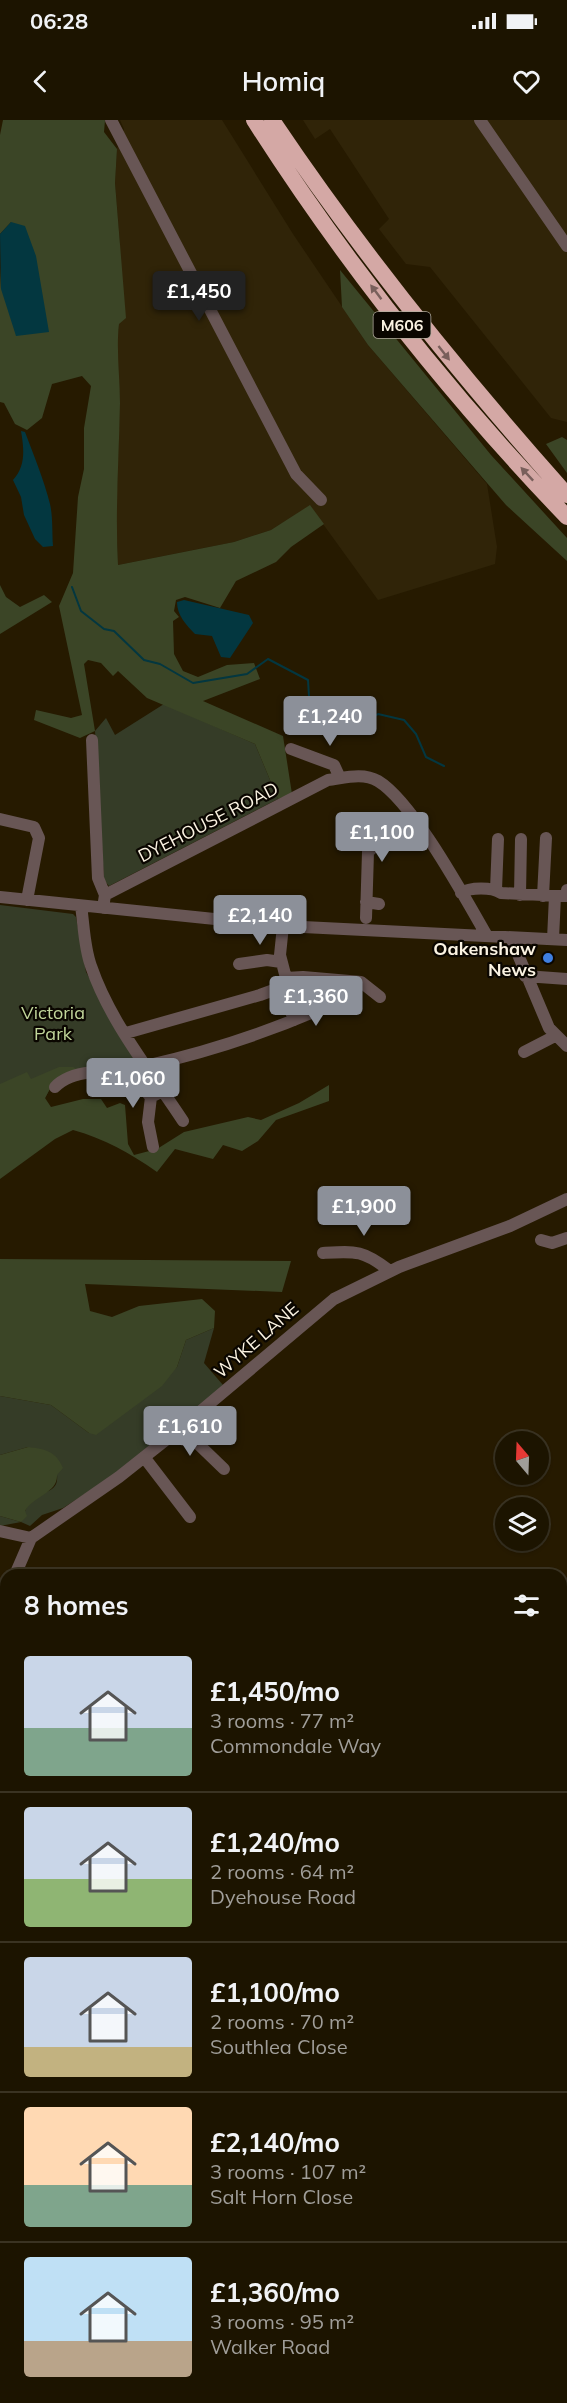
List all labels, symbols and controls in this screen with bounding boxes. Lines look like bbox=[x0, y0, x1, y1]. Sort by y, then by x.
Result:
text: 06:28 bbox=[30, 7, 88, 35]
text: Homiq bbox=[242, 64, 325, 98]
icon: back bbox=[24, 65, 57, 98]
icon: heart bbox=[510, 65, 543, 98]
pin: £1,450 bbox=[150, 271, 248, 322]
text: £1,450 bbox=[167, 278, 231, 303]
one-way arrow bbox=[370, 284, 382, 300]
road number: M606 bbox=[374, 312, 430, 338]
one-way arrow bbox=[437, 346, 449, 361]
one-way arrow bbox=[521, 467, 534, 482]
pin: £1,240 bbox=[281, 696, 379, 747]
text: £1,240 bbox=[298, 703, 362, 728]
street label: DYEHOUSE ROAD bbox=[134, 777, 282, 867]
pin: £1,100 bbox=[333, 812, 431, 863]
text: £1,100 bbox=[350, 819, 414, 844]
pin: £2,140 bbox=[211, 895, 309, 946]
text: £2,140 bbox=[228, 902, 292, 927]
place label: Oakenshaw News bbox=[433, 937, 536, 981]
marker: Oakenshaw News bbox=[541, 951, 555, 965]
pin: £1,360 bbox=[267, 976, 365, 1027]
text: £1,360 bbox=[284, 983, 348, 1008]
park label: Victoria Park bbox=[21, 1001, 85, 1045]
pin: £1,060 bbox=[84, 1058, 182, 1109]
text: £1,060 bbox=[101, 1065, 165, 1090]
pin: £1,900 bbox=[315, 1186, 413, 1237]
text: £1,900 bbox=[332, 1193, 396, 1218]
street label: WYKE LANE bbox=[209, 1297, 303, 1383]
pin: £1,610 bbox=[141, 1406, 239, 1457]
text: £1,610 bbox=[158, 1413, 222, 1438]
north arrow bbox=[495, 1431, 549, 1485]
map controls bbox=[495, 1431, 549, 1551]
button: layers bbox=[495, 1497, 549, 1551]
text: 8 homes bbox=[24, 1589, 128, 1622]
icon: filters bbox=[510, 1589, 543, 1622]
text: £1,450/mo bbox=[210, 1675, 340, 1708]
icon: home bbox=[72, 1680, 144, 1752]
text: 3 rooms · 77 m² bbox=[210, 1708, 354, 1733]
text: Commondale Way bbox=[210, 1733, 381, 1758]
text: £1,240/mo bbox=[210, 1826, 340, 1859]
icon: home bbox=[72, 1831, 144, 1903]
text: 2 rooms · 64 m² bbox=[210, 1859, 354, 1884]
text: Dyehouse Road bbox=[210, 1884, 356, 1909]
text: £1,100/mo bbox=[210, 1976, 340, 2009]
icon: home bbox=[72, 1981, 144, 2053]
text: 2 rooms · 70 m² bbox=[210, 2009, 354, 2034]
text: Southlea Close bbox=[210, 2034, 348, 2059]
text: £2,140/mo bbox=[210, 2126, 340, 2159]
icon: home bbox=[72, 2131, 144, 2203]
text: 3 rooms · 107 m² bbox=[210, 2159, 366, 2184]
text: Salt Horn Close bbox=[210, 2184, 353, 2209]
text: £1,360/mo bbox=[210, 2276, 340, 2309]
icon: home bbox=[72, 2281, 144, 2353]
text: 3 rooms · 95 m² bbox=[210, 2309, 354, 2334]
text: Walker Road bbox=[210, 2334, 330, 2359]

